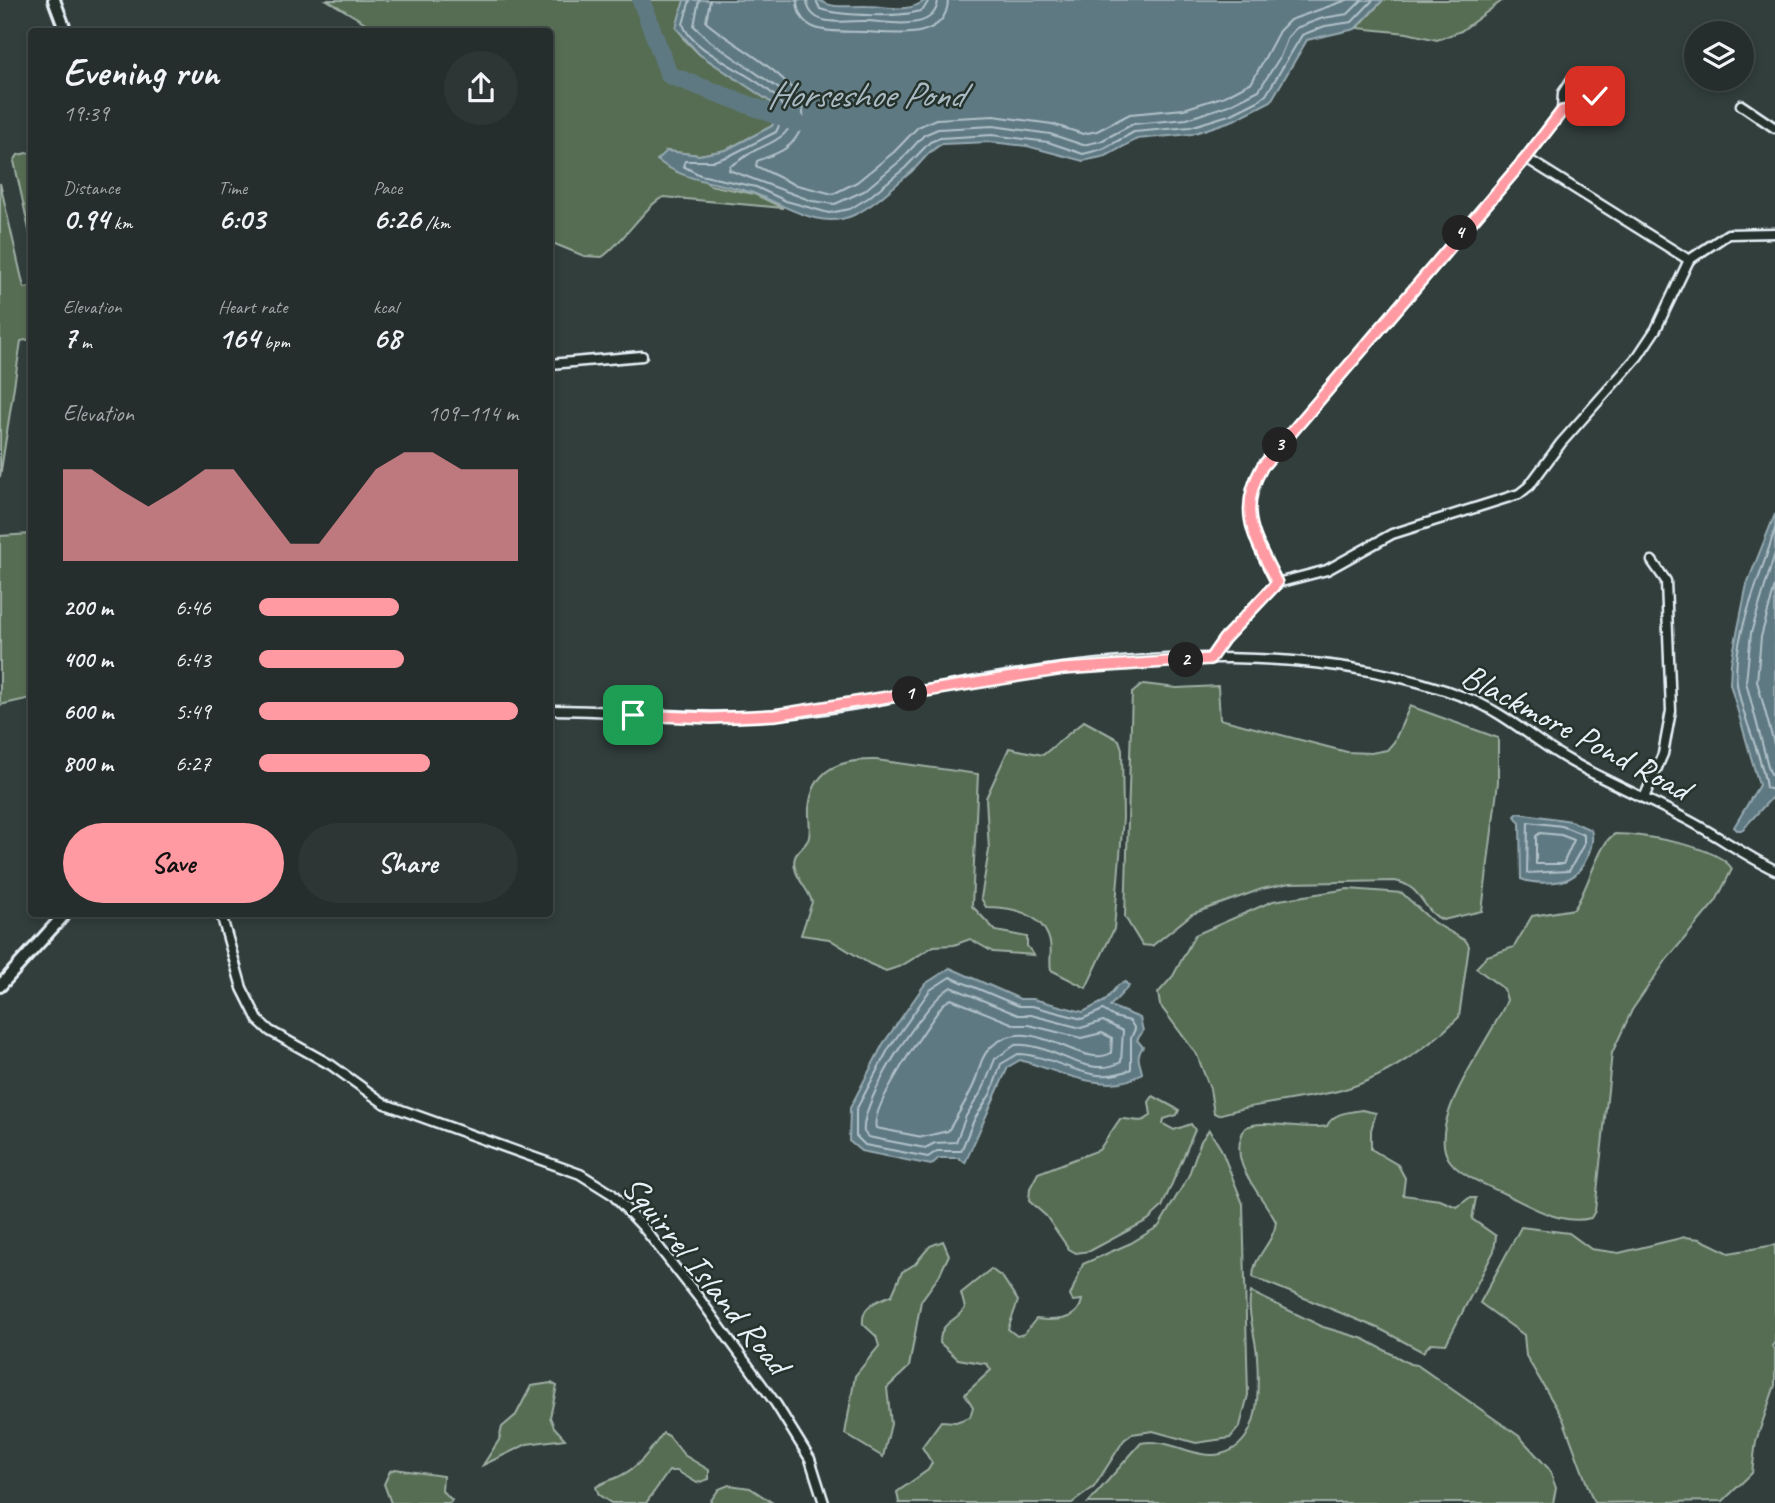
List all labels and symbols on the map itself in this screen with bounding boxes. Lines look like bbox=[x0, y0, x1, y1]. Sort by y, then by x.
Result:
pin bbox=[1565, 66, 1625, 126]
water label: Horseshoe Pond bbox=[767, 71, 973, 118]
pin: 4 bbox=[1442, 216, 1478, 250]
pin: 3 bbox=[1262, 428, 1298, 462]
pin: 2 bbox=[1168, 642, 1204, 678]
street label: Blackmore Pond Road bbox=[1454, 653, 1703, 814]
pin: 1 bbox=[892, 676, 928, 712]
pin bbox=[603, 685, 663, 745]
street label: Squirrel Island Road bbox=[612, 1166, 803, 1388]

